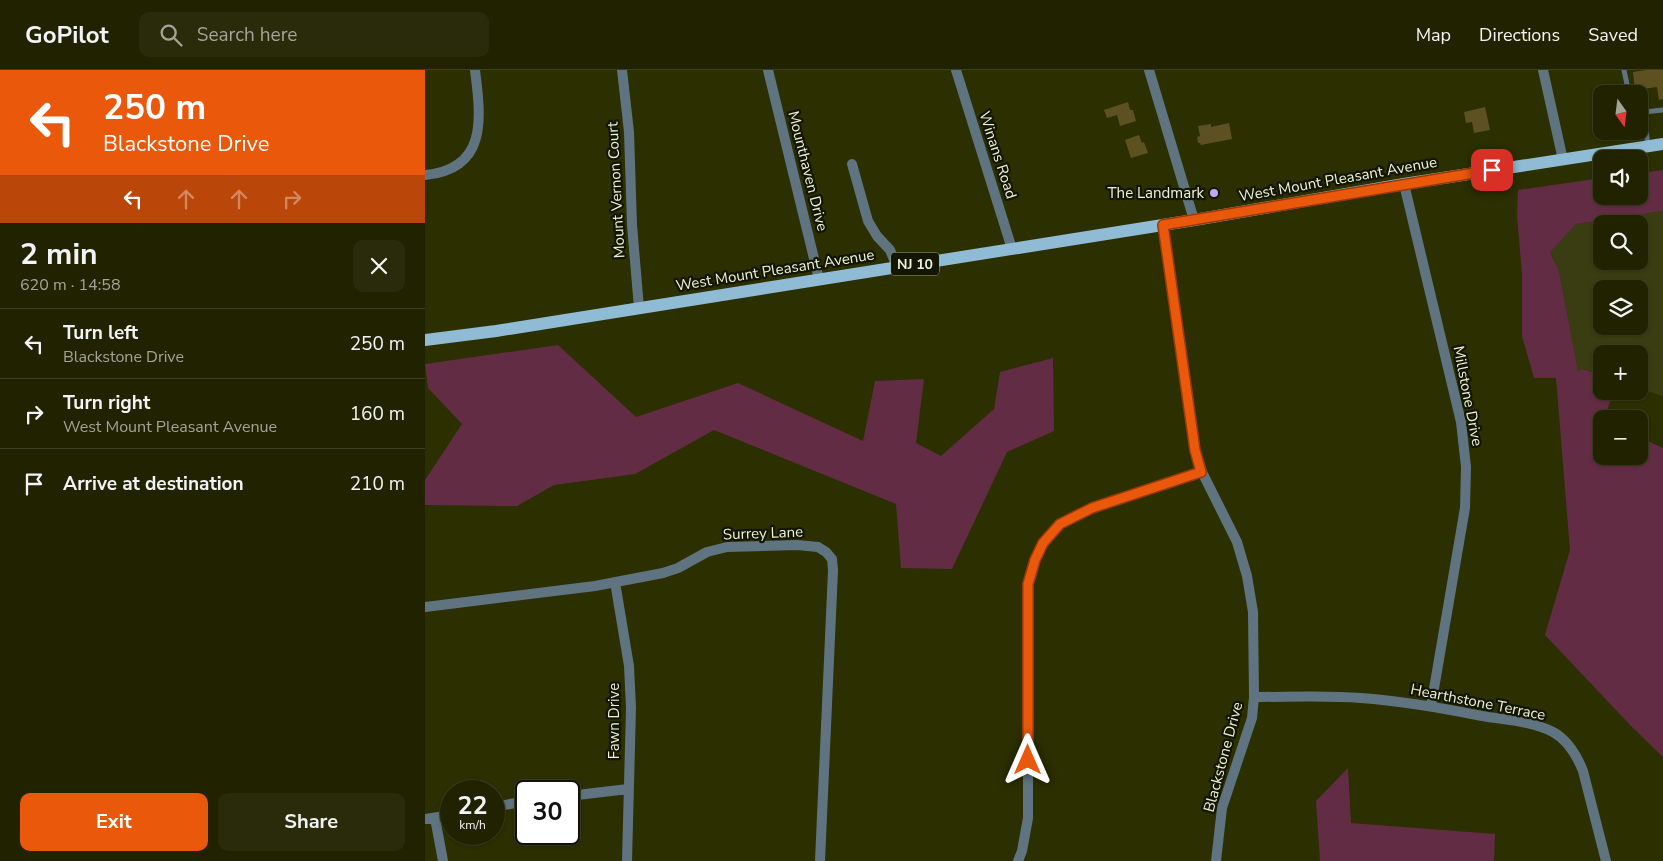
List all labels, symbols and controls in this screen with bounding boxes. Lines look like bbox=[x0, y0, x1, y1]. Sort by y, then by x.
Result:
search box bbox=[139, 12, 489, 57]
text: GoPilot bbox=[25, 19, 109, 51]
icon: search bbox=[157, 21, 185, 49]
text: Search here bbox=[197, 22, 297, 48]
text: Map bbox=[1416, 23, 1451, 47]
text: Directions bbox=[1479, 23, 1560, 47]
text: Saved bbox=[1588, 23, 1638, 47]
text: 250 m bbox=[103, 84, 206, 131]
north arrow bbox=[1593, 85, 1647, 140]
map controls bbox=[1593, 85, 1648, 465]
icon: left bbox=[20, 90, 85, 155]
street label: Mounthaven Drive bbox=[783, 109, 833, 233]
street label: Winans Road bbox=[974, 109, 1022, 201]
street label: Mount Vernon Court bbox=[602, 121, 630, 259]
text: Blackstone Drive bbox=[103, 129, 269, 159]
pin bbox=[1471, 149, 1513, 191]
button: sound bbox=[1593, 150, 1648, 205]
street label: West Mount Pleasant Avenue bbox=[1237, 152, 1439, 206]
icon: arrive bbox=[1478, 156, 1506, 184]
place label: The Landmark bbox=[1108, 183, 1204, 203]
icon: left bbox=[119, 185, 147, 213]
icon: ahead bbox=[172, 185, 200, 213]
icon: ahead bbox=[225, 185, 253, 213]
icon: right bbox=[278, 185, 306, 213]
marker: The Landmark bbox=[1208, 187, 1220, 199]
button: search bbox=[1593, 215, 1648, 270]
text: 2 min bbox=[20, 234, 98, 275]
button: close bbox=[353, 240, 405, 292]
street label: West Mount Pleasant Avenue bbox=[674, 244, 876, 296]
road number: NJ 10 bbox=[891, 252, 939, 275]
text: 620 m · 14:58 bbox=[20, 274, 121, 296]
button: layers bbox=[1593, 280, 1648, 335]
text: Turn left bbox=[63, 320, 138, 346]
icon: left bbox=[20, 330, 48, 358]
text: 250 m bbox=[350, 331, 405, 357]
street label: Millstone Drive bbox=[1448, 344, 1488, 448]
button: + bbox=[1593, 345, 1648, 400]
text: Blackstone Drive bbox=[63, 346, 184, 368]
text: Turn right bbox=[63, 390, 150, 416]
icon: right bbox=[20, 400, 48, 428]
text: 160 m bbox=[350, 401, 405, 427]
button: − bbox=[1593, 410, 1648, 465]
text: West Mount Pleasant Avenue bbox=[63, 416, 277, 438]
icon: arrive bbox=[20, 470, 48, 498]
text: Arrive at destination bbox=[63, 471, 244, 497]
text: 210 m bbox=[350, 471, 405, 497]
street label: Surrey Lane bbox=[723, 522, 804, 544]
street label: Hearthstone Terrace bbox=[1409, 679, 1547, 725]
street label: Fawn Drive bbox=[604, 683, 624, 759]
street label: Blackstone Drive bbox=[1199, 700, 1247, 814]
position arrow bbox=[1001, 733, 1053, 785]
speed limit sign: 30 bbox=[515, 780, 580, 845]
text: 22 bbox=[457, 789, 488, 823]
button: Exit bbox=[20, 793, 208, 851]
button: Share bbox=[218, 793, 405, 851]
text: km/h bbox=[459, 817, 486, 833]

